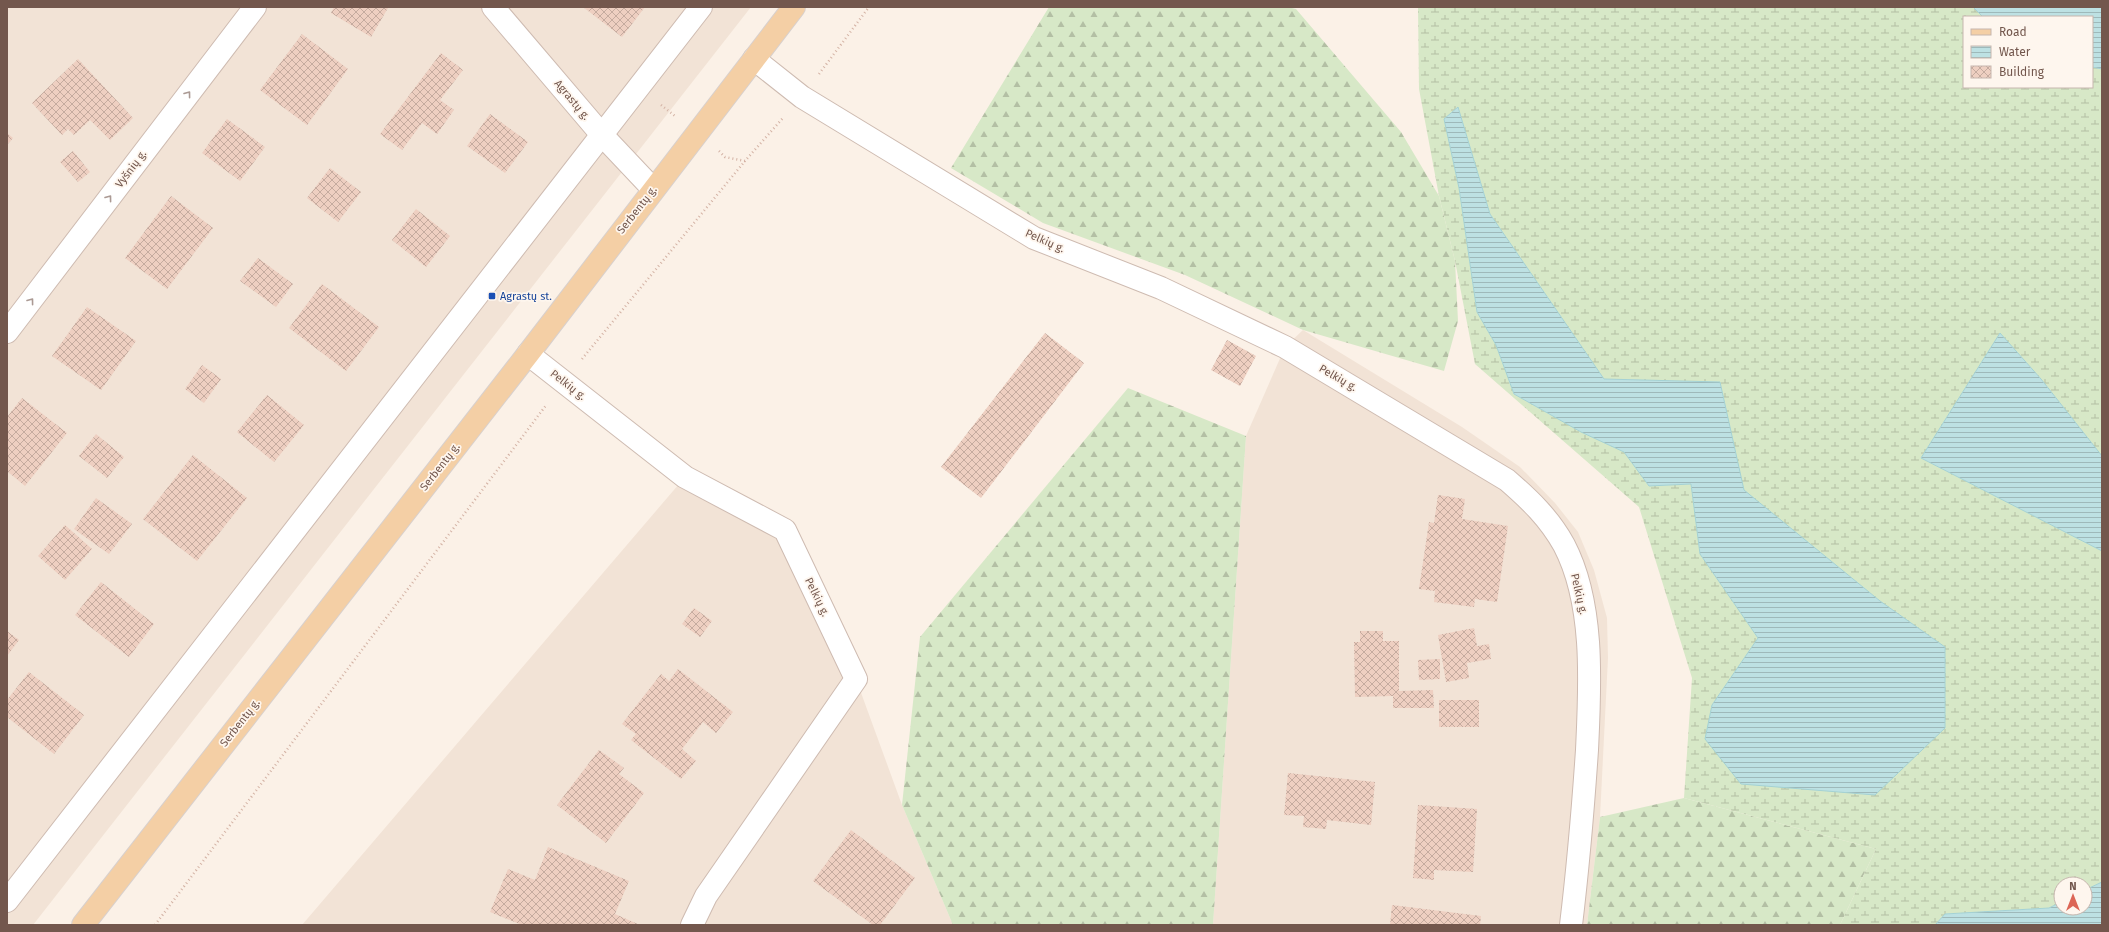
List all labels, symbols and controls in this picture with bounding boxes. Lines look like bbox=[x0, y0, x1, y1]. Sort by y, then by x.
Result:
legend bbox=[1963, 16, 2093, 88]
text: Road bbox=[1999, 25, 2027, 39]
text: Water bbox=[1999, 45, 2031, 59]
text: Building bbox=[1999, 65, 2045, 79]
street label: Agrastų g. bbox=[551, 77, 593, 123]
one-way arrow bbox=[184, 92, 191, 99]
street label: Vyšnių g. bbox=[113, 147, 150, 190]
street label: Serbentų g. bbox=[614, 183, 660, 236]
one-way arrow bbox=[105, 195, 112, 202]
street label: Pelkių g. bbox=[1023, 227, 1067, 256]
place label: Agrastų st. bbox=[500, 290, 552, 303]
marker: Agrastų st. bbox=[487, 291, 497, 301]
one-way arrow bbox=[26, 298, 33, 305]
street label: Pelkių g. bbox=[1317, 362, 1360, 394]
street label: Pelkių g. bbox=[548, 367, 589, 403]
street label: Serbentų g. bbox=[417, 440, 463, 493]
street label: Pelkių g. bbox=[1568, 572, 1590, 616]
street label: Pelkių g. bbox=[802, 575, 832, 619]
street label: Serbentų g. bbox=[217, 696, 263, 749]
north arrow bbox=[2053, 876, 2093, 916]
text: N bbox=[2069, 880, 2077, 893]

